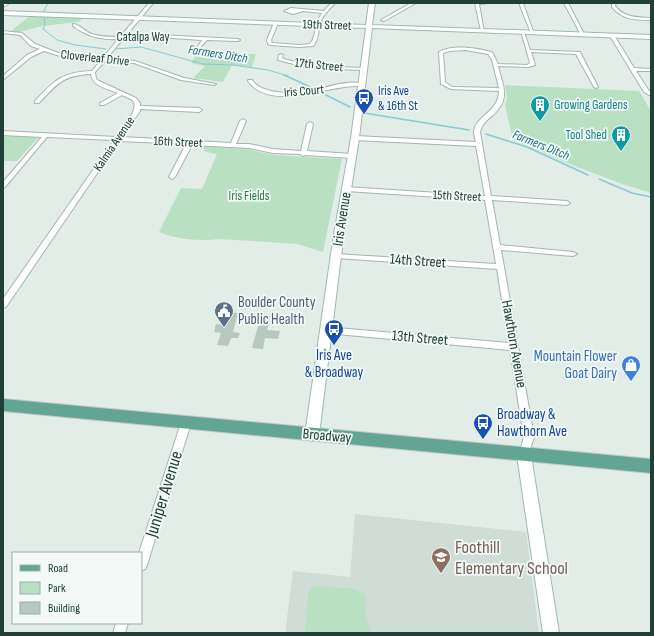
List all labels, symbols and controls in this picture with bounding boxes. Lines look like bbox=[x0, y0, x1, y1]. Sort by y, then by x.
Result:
street label: 19th Street bbox=[302, 16, 352, 34]
street label: Catalpa Way bbox=[117, 29, 169, 45]
water label: Farmers Ditch bbox=[187, 41, 249, 67]
street label: Cloverleaf Drive bbox=[60, 46, 130, 70]
street label: 17th Street bbox=[294, 54, 344, 76]
street label: Iris Court bbox=[283, 81, 325, 101]
place label: Iris Ave & 16th St bbox=[378, 83, 418, 114]
bus stop icon: Iris Ave & 16th St bbox=[353, 87, 375, 115]
building icon: Growing Gardens bbox=[529, 94, 551, 122]
place label: Growing Gardens bbox=[554, 97, 628, 113]
street label: Kalmia Avenue bbox=[90, 113, 138, 175]
building icon: Tool Shed bbox=[610, 124, 632, 152]
water label: Farmers Ditch bbox=[510, 126, 572, 164]
place label: Tool Shed bbox=[566, 127, 607, 143]
street label: 16th Street bbox=[153, 133, 203, 151]
street label: 15th Street bbox=[432, 187, 482, 205]
park label: Iris Fields bbox=[229, 188, 270, 204]
street label: Iris Avenue bbox=[328, 191, 356, 247]
street label: 14th Street bbox=[389, 250, 447, 272]
place label: Boulder County Public Health bbox=[238, 293, 316, 329]
street label: Hawthorn Avenue bbox=[497, 299, 531, 389]
public building icon: Boulder County Public Health bbox=[213, 300, 235, 328]
bus stop icon: Iris Ave & Broadway bbox=[323, 318, 345, 346]
street label: 13th Street bbox=[391, 326, 449, 350]
place label: Iris Ave & Broadway bbox=[305, 346, 364, 382]
place label: Mountain Flower Goat Dairy bbox=[534, 347, 618, 383]
shop icon: Mountain Flower Goat Dairy bbox=[620, 354, 642, 382]
place label: Broadway & Hawthorn Ave bbox=[497, 405, 567, 441]
bus stop icon: Broadway & Hawthorn Ave bbox=[472, 412, 494, 440]
street label: Broadway bbox=[302, 424, 352, 448]
street label: Juniper Avenue bbox=[141, 448, 187, 541]
place label: Foothill Elementary School bbox=[455, 537, 568, 579]
school or university icon: Foothill Elementary School bbox=[430, 546, 452, 574]
legend bbox=[12, 552, 142, 624]
text: Road bbox=[48, 561, 68, 576]
text: Park bbox=[48, 581, 66, 596]
text: Building bbox=[48, 601, 80, 616]

